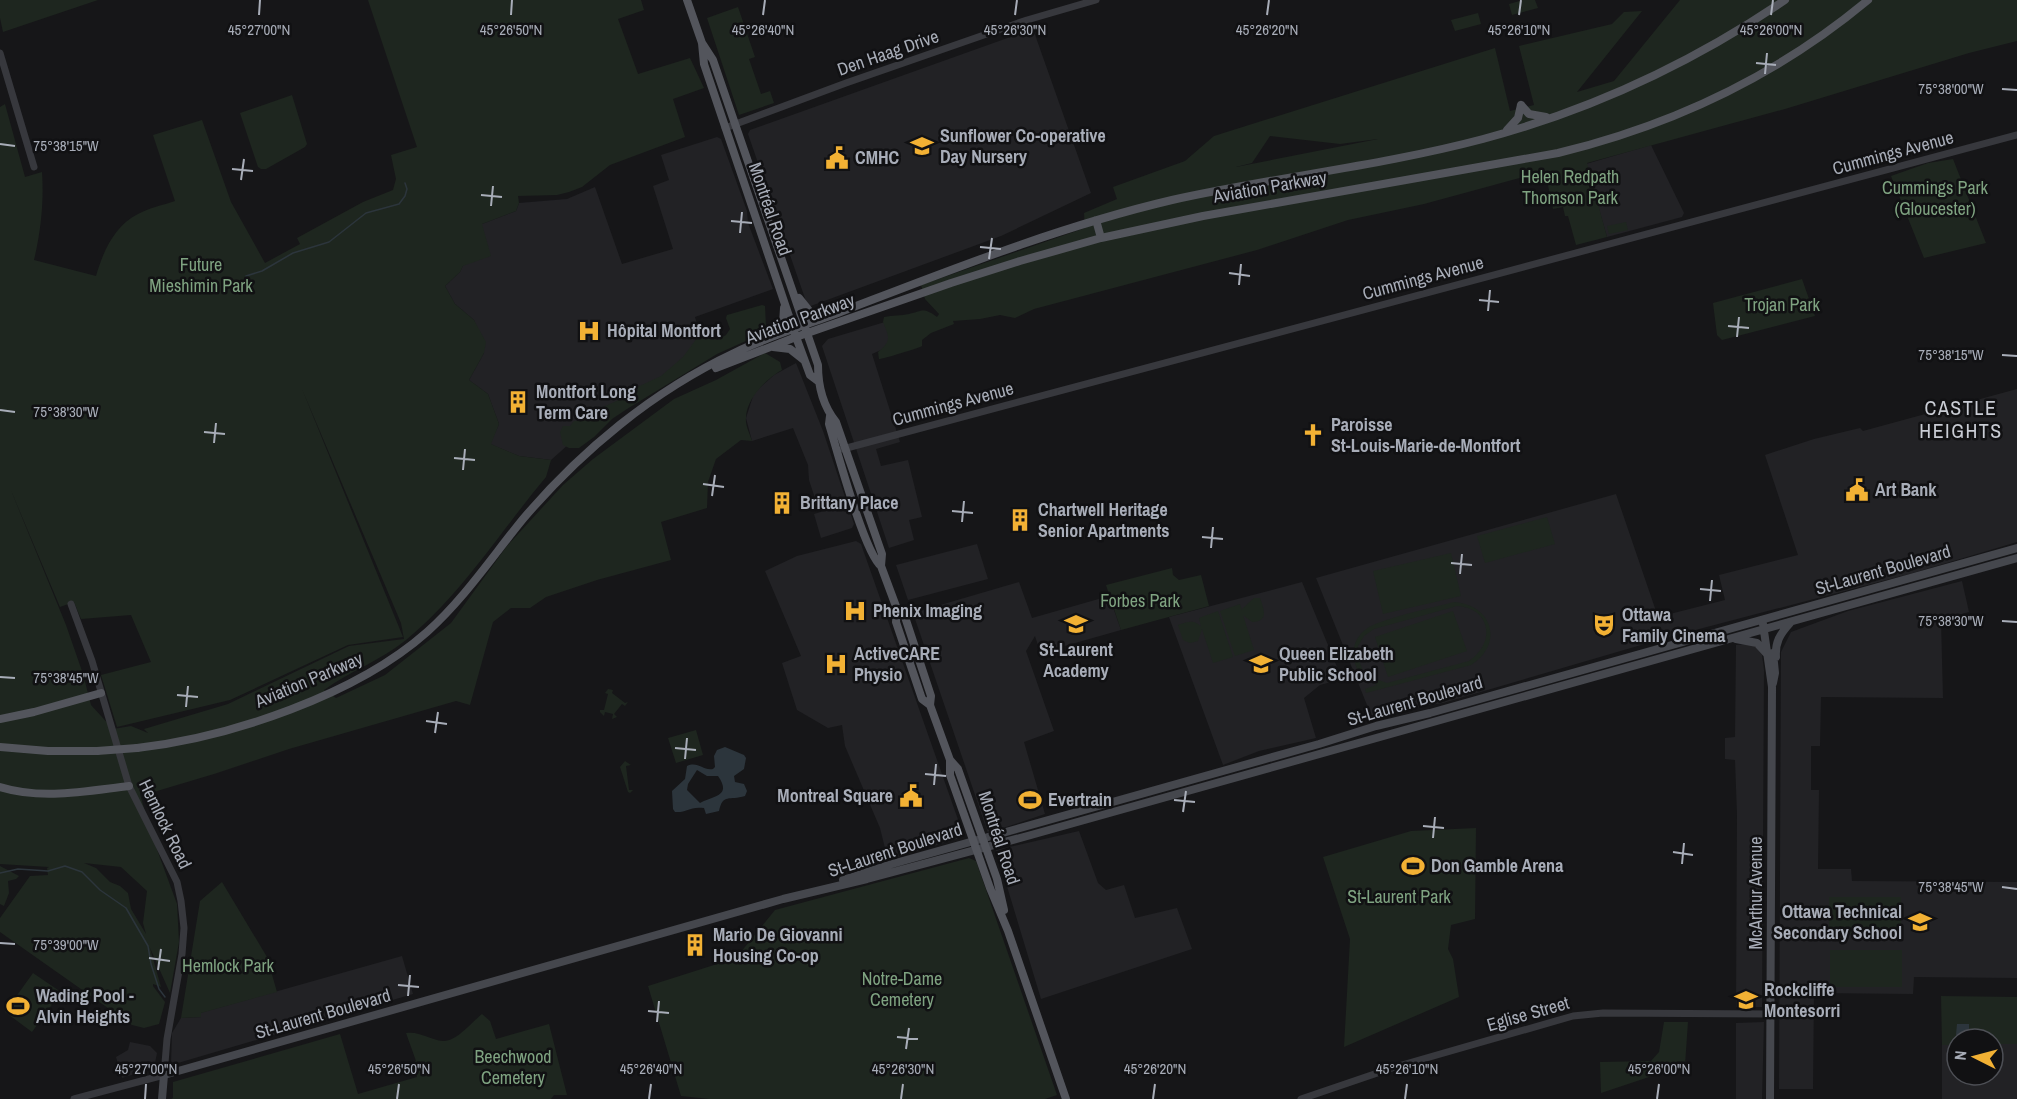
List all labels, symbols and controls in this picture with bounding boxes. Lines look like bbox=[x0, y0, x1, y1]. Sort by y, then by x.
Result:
text: 45°27'00"N bbox=[228, 19, 290, 40]
text: 45°26'50"N bbox=[480, 19, 542, 40]
text: 45°26'40"N bbox=[732, 19, 794, 40]
text: 45°26'30"N bbox=[984, 19, 1046, 40]
text: 45°26'20"N bbox=[1236, 19, 1298, 40]
text: 45°26'10"N bbox=[1488, 19, 1550, 40]
text: 45°26'00"N bbox=[1740, 19, 1802, 40]
street label: Den Haag Drive bbox=[834, 23, 942, 82]
text: 75°38'00"W bbox=[1918, 78, 1984, 99]
place label: Sunflower Co-operative Day Nursery bbox=[940, 123, 1106, 169]
street label: Cummings Avenue bbox=[1830, 124, 1956, 181]
school or university icon: Sunflower Co-operative Day Nursery bbox=[909, 133, 935, 159]
text: 75°38'15"W bbox=[33, 135, 99, 156]
public building icon: CMHC bbox=[824, 145, 850, 171]
place label: CMHC bbox=[855, 145, 900, 170]
street label: Montréal Road bbox=[743, 159, 798, 259]
street label: Aviation Parkway bbox=[1210, 164, 1329, 209]
park label: Helen Redpath Thomson Park bbox=[1521, 164, 1619, 210]
park label: Cummings Park (Gloucester) bbox=[1882, 175, 1989, 221]
street label: Cummings Avenue bbox=[1360, 249, 1486, 306]
park label: Future Mieshimin Park bbox=[149, 252, 253, 298]
street label: Aviation Parkway bbox=[741, 287, 859, 350]
park label: Trojan Park bbox=[1744, 292, 1820, 317]
hospital icon: Hôpital Montfort bbox=[576, 318, 602, 344]
place label: Hôpital Montfort bbox=[607, 318, 721, 343]
text: 75°38'15"W bbox=[1918, 344, 1984, 365]
street label: Cummings Avenue bbox=[890, 375, 1016, 432]
place label: Montfort Long Term Care bbox=[536, 379, 636, 425]
building icon: Montfort Long Term Care bbox=[505, 389, 531, 415]
district label: CASTLE HEIGHTS bbox=[1919, 394, 2003, 444]
text: 75°38'30"W bbox=[33, 401, 99, 422]
place label: Paroisse St-Louis-Marie-de-Montfort bbox=[1331, 412, 1520, 458]
church icon: Paroisse St-Louis-Marie-de-Montfort bbox=[1300, 422, 1326, 448]
public building icon: Art Bank bbox=[1844, 477, 1870, 503]
place label: Art Bank bbox=[1875, 477, 1937, 502]
building icon: Brittany Place bbox=[769, 490, 795, 516]
place label: Brittany Place bbox=[800, 490, 898, 515]
place label: Chartwell Heritage Senior Apartments bbox=[1038, 497, 1170, 543]
building icon: Chartwell Heritage Senior Apartments bbox=[1007, 507, 1033, 533]
street label: St-Laurent Boulevard bbox=[1812, 538, 1953, 601]
park label: Forbes Park bbox=[1100, 588, 1180, 613]
hospital icon: Phenix Imaging bbox=[842, 598, 868, 624]
place label: Phenix Imaging bbox=[873, 598, 982, 623]
place label: Ottawa Family Cinema bbox=[1622, 602, 1726, 648]
text: 75°38'30"W bbox=[1918, 610, 1984, 631]
school or university icon: St-Laurent Academy bbox=[1063, 611, 1089, 637]
theatre icon: Ottawa Family Cinema bbox=[1591, 612, 1617, 638]
place label: St-Laurent Academy bbox=[1039, 637, 1113, 683]
place label: ActiveCARE Physio bbox=[854, 641, 940, 687]
place label: Queen Elizabeth Public School bbox=[1279, 641, 1394, 687]
street label: Aviation Parkway bbox=[250, 645, 367, 714]
hospital icon: ActiveCARE Physio bbox=[823, 651, 849, 677]
school or university icon: Queen Elizabeth Public School bbox=[1248, 651, 1274, 677]
text: 75°38'45"W bbox=[33, 667, 99, 688]
street label: St-Laurent Boulevard bbox=[1344, 669, 1485, 732]
street label: Hemlock Road bbox=[133, 775, 198, 873]
place label: Montreal Square bbox=[777, 783, 893, 808]
public building icon: Montreal Square bbox=[898, 783, 924, 809]
sports icon: Evertrain bbox=[1017, 787, 1043, 813]
place label: Evertrain bbox=[1048, 787, 1112, 812]
street label: Montréal Road bbox=[973, 788, 1026, 888]
street label: St-Laurent Boulevard bbox=[825, 816, 965, 883]
street label: McArthur Avenue bbox=[1743, 837, 1768, 949]
sports icon: Don Gamble Arena bbox=[1400, 853, 1426, 879]
place label: Don Gamble Arena bbox=[1431, 853, 1564, 878]
text: 75°38'45"W bbox=[1918, 876, 1984, 897]
park label: St-Laurent Park bbox=[1347, 884, 1451, 909]
place label: Ottawa Technical Secondary School bbox=[1773, 899, 1902, 945]
school or university icon: Ottawa Technical Secondary School bbox=[1907, 909, 1933, 935]
place label: Mario De Giovanni Housing Co-op bbox=[713, 922, 843, 968]
building icon: Mario De Giovanni Housing Co-op bbox=[682, 932, 708, 958]
text: 75°39'00"W bbox=[33, 934, 99, 955]
park label: Hemlock Park bbox=[182, 953, 275, 978]
park label: Notre-Dame Cemetery bbox=[862, 966, 942, 1012]
place label: Rockcliffe Montesorri bbox=[1764, 977, 1840, 1023]
street label: St-Laurent Boulevard bbox=[252, 982, 393, 1045]
place label: Wading Pool - Alvin Heights bbox=[36, 983, 134, 1029]
school or university icon: Rockcliffe Montesorri bbox=[1733, 987, 1759, 1013]
street label: Eglise Street bbox=[1484, 990, 1572, 1037]
sports icon: Wading Pool - Alvin Heights bbox=[5, 993, 31, 1019]
north arrow bbox=[1945, 1027, 2005, 1087]
park label: Beechwood Cemetery bbox=[474, 1044, 552, 1090]
text: N bbox=[1949, 1050, 1972, 1061]
text: 45°27'00"N bbox=[115, 1058, 177, 1079]
text: 45°26'50"N bbox=[368, 1058, 430, 1079]
text: 45°26'40"N bbox=[620, 1058, 682, 1079]
text: 45°26'30"N bbox=[872, 1058, 934, 1079]
text: 45°26'20"N bbox=[1124, 1058, 1186, 1079]
text: 45°26'10"N bbox=[1376, 1058, 1438, 1079]
text: 45°26'00"N bbox=[1628, 1058, 1690, 1079]

